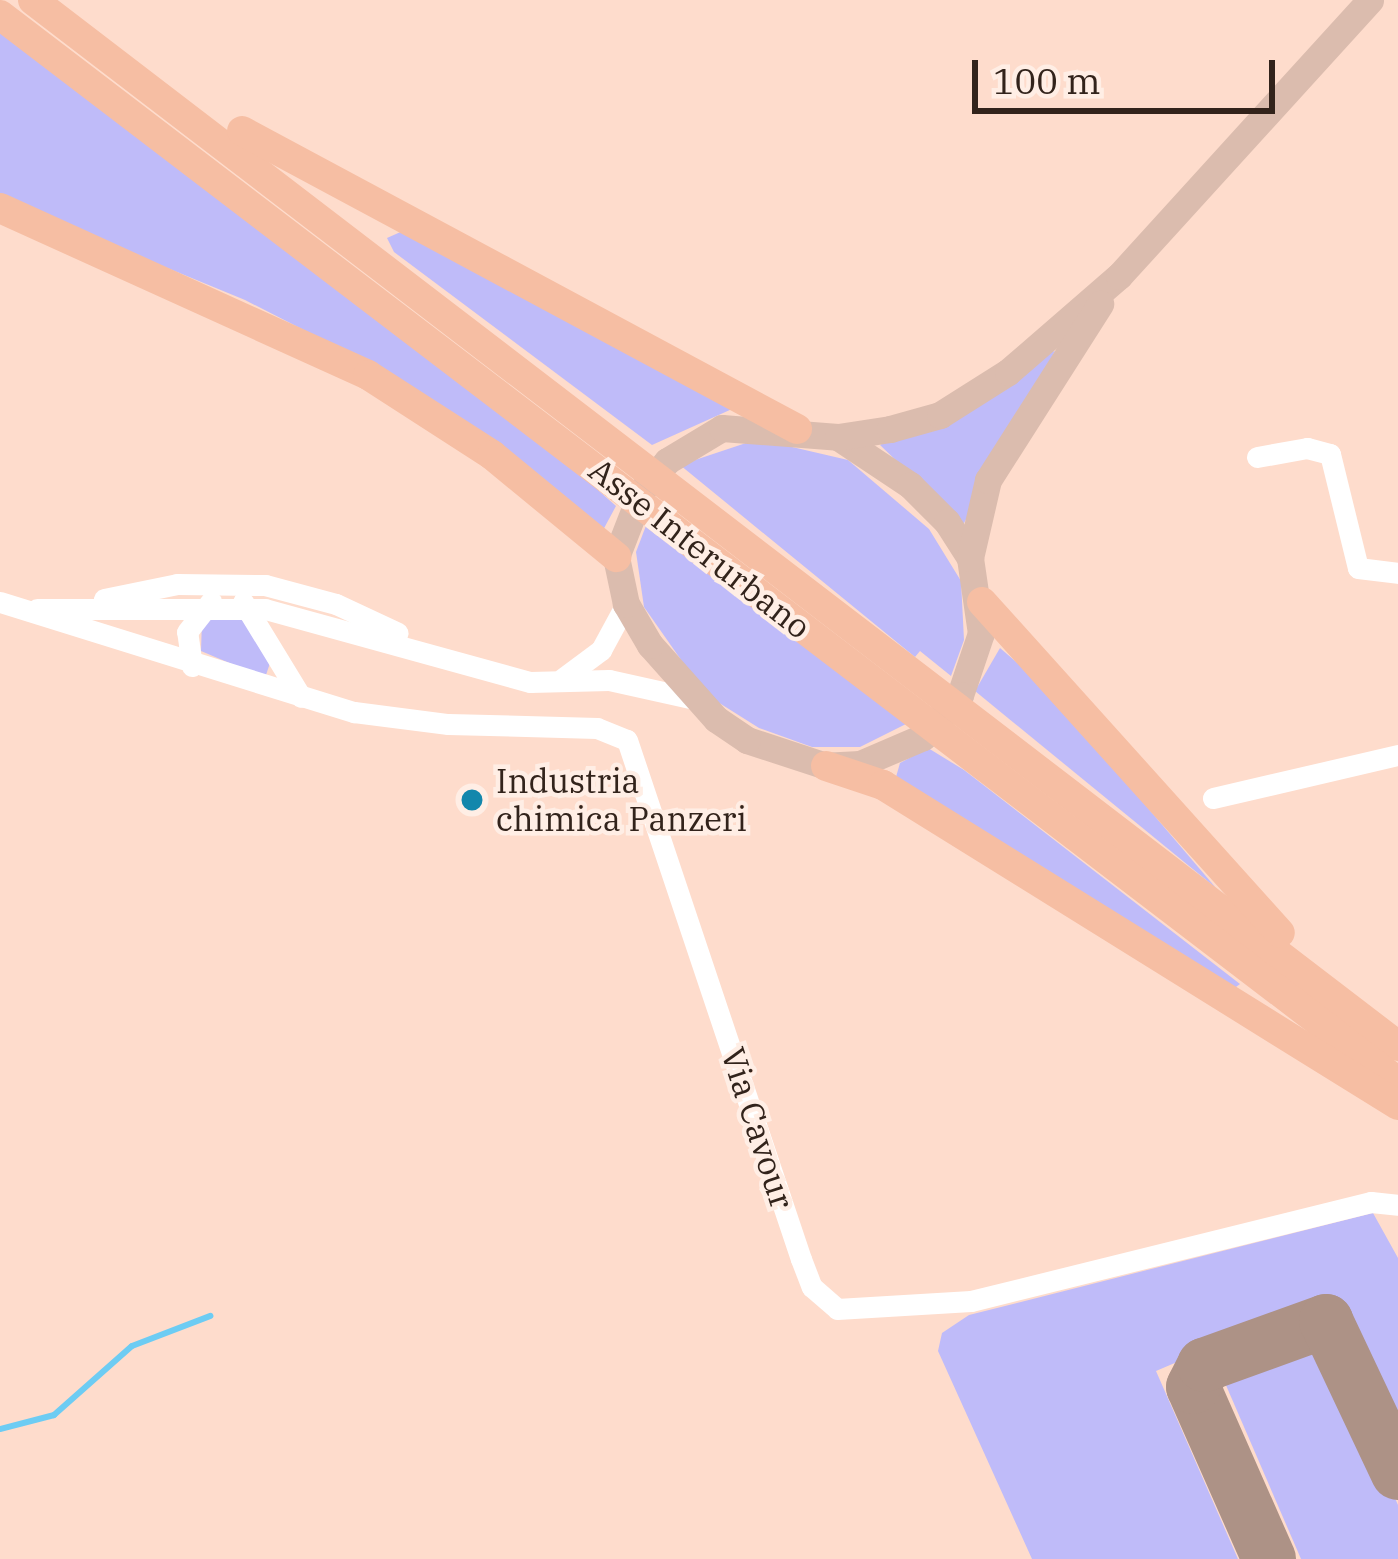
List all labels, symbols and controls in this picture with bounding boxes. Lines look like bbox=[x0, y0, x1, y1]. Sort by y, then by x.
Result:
scale bar bbox=[978, 36, 1281, 110]
text: 100 m bbox=[993, 57, 1100, 104]
street label: Asse Interurbano bbox=[581, 449, 819, 647]
place label: Industria chimica Panzeri bbox=[496, 761, 747, 839]
marker: Industria chimica Panzeri bbox=[459, 787, 485, 813]
street label: Via Cavour bbox=[713, 1042, 803, 1214]

